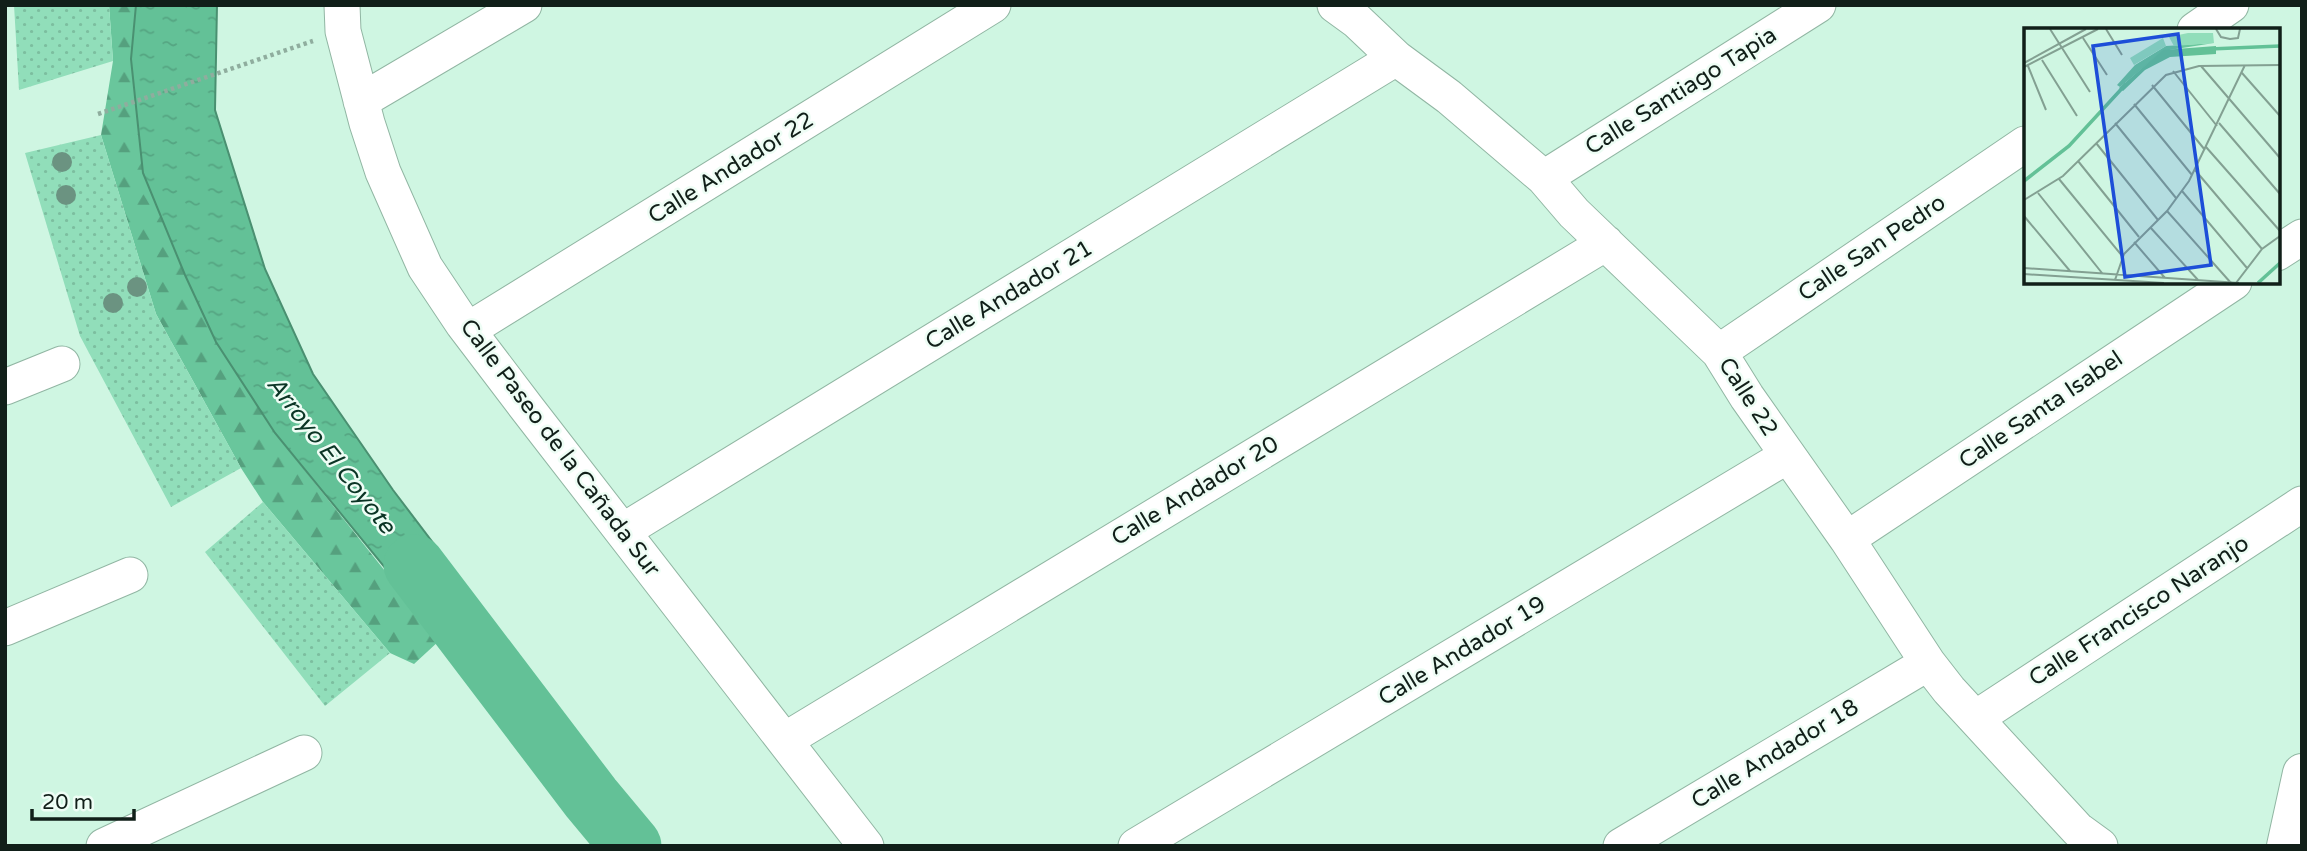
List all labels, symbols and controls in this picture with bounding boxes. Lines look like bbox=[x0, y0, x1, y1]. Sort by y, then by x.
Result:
street label: Calle Santiago Tapia bbox=[1580, 21, 1782, 161]
inset map bbox=[2024, 28, 2279, 284]
street label: Calle Andador 22 bbox=[643, 106, 819, 230]
street label: Calle San Pedro bbox=[1793, 188, 1951, 308]
street label: Calle Andador 21 bbox=[920, 234, 1098, 356]
street label: Calle Paseo de la Cañada Sur bbox=[454, 314, 666, 583]
street label: Calle Santa Isabel bbox=[1954, 345, 2128, 475]
street label: Calle 22 bbox=[1712, 352, 1784, 442]
water label: Arroyo El Coyote bbox=[261, 370, 402, 541]
street label: Calle Andador 20 bbox=[1106, 430, 1284, 552]
street label: Calle Francisco Naranjo bbox=[2024, 529, 2254, 693]
street label: Calle Andador 19 bbox=[1373, 590, 1551, 712]
street label: Calle Andador 18 bbox=[1686, 693, 1864, 815]
scale bar bbox=[32, 778, 133, 822]
text: 20 m bbox=[42, 790, 93, 815]

